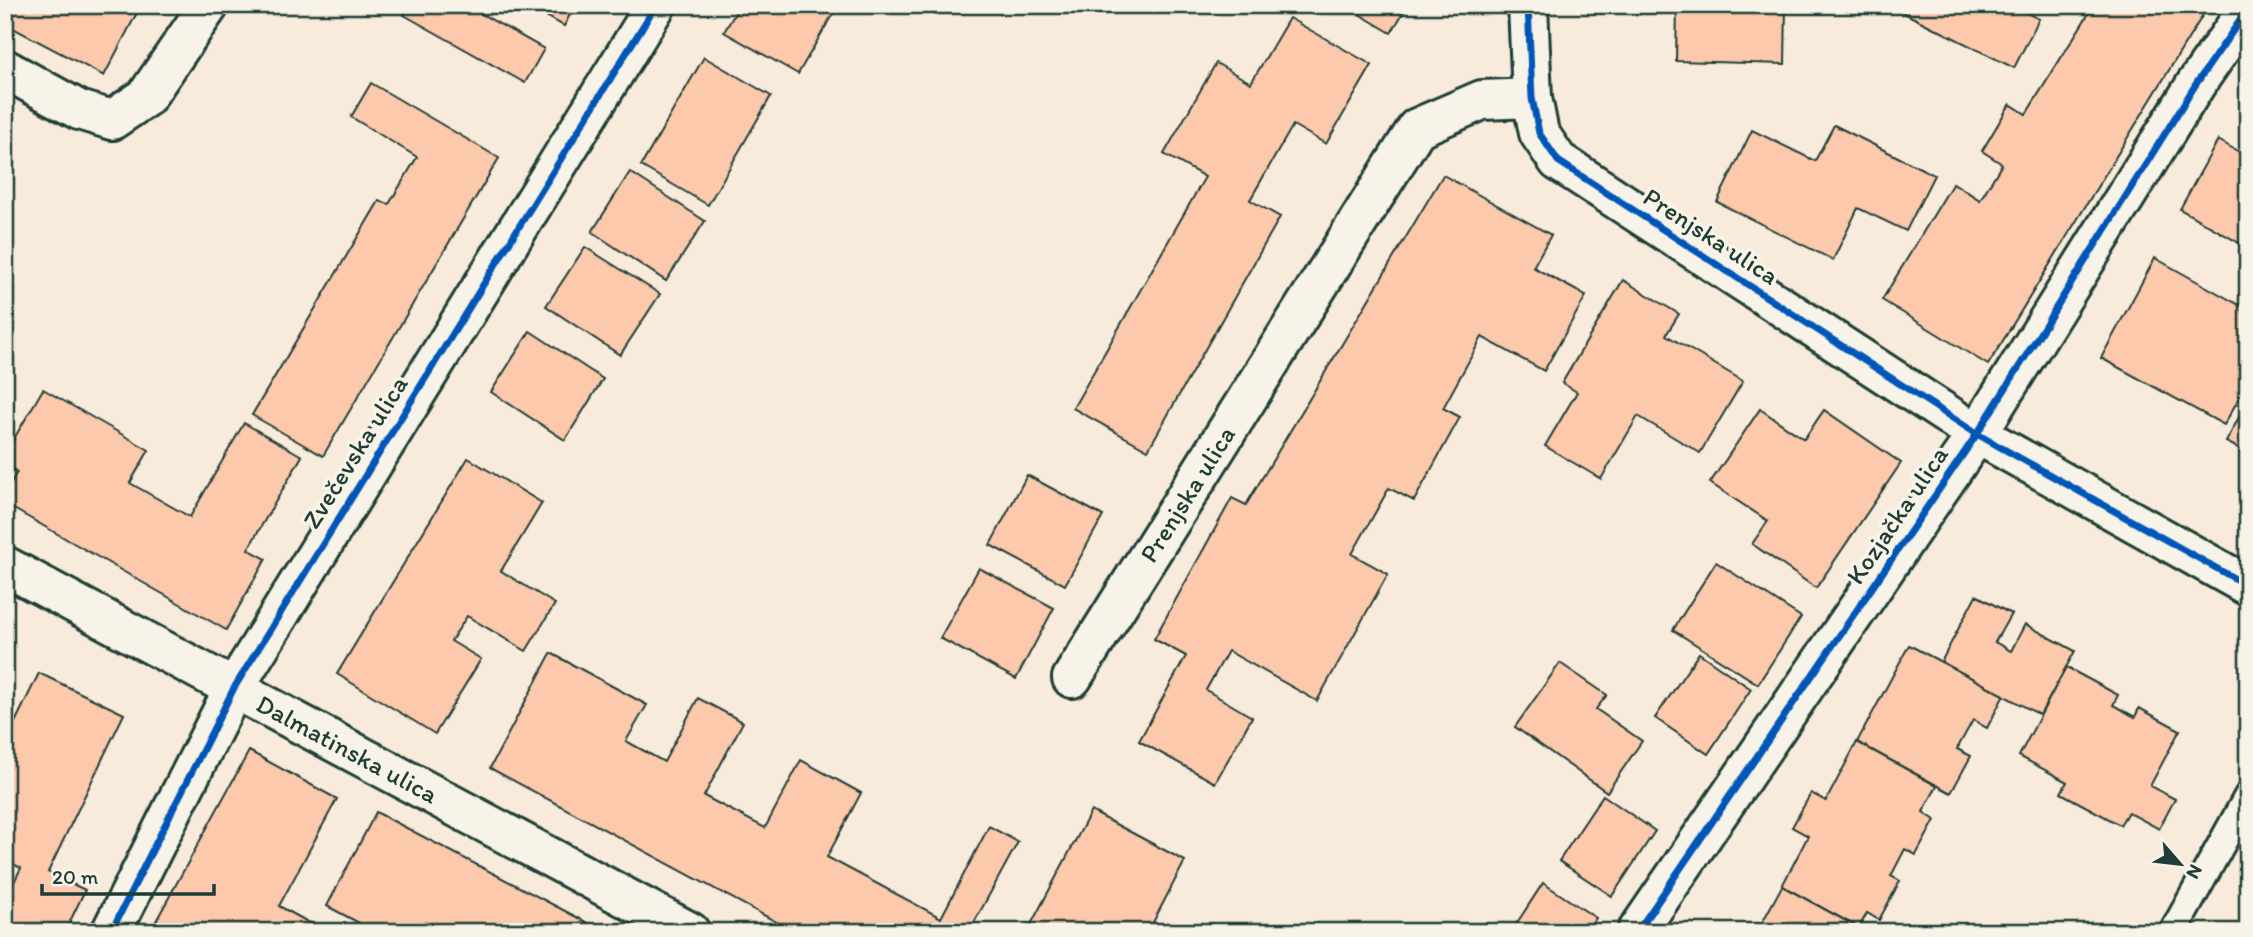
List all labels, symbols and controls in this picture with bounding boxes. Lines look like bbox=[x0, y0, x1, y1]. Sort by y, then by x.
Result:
street label: Prenjska ulica bbox=[1637, 180, 1785, 292]
street label: Zvečevska ulica bbox=[295, 369, 415, 534]
street label: Prenjska ulica bbox=[1133, 420, 1242, 568]
street label: Kozjačka ulica bbox=[1839, 440, 1955, 590]
street label: Dalmatinska ulica bbox=[251, 687, 444, 811]
north arrow bbox=[2144, 828, 2214, 898]
scale bar bbox=[42, 853, 214, 897]
text: N bbox=[2181, 861, 2208, 883]
text: 20 m bbox=[52, 864, 99, 889]

